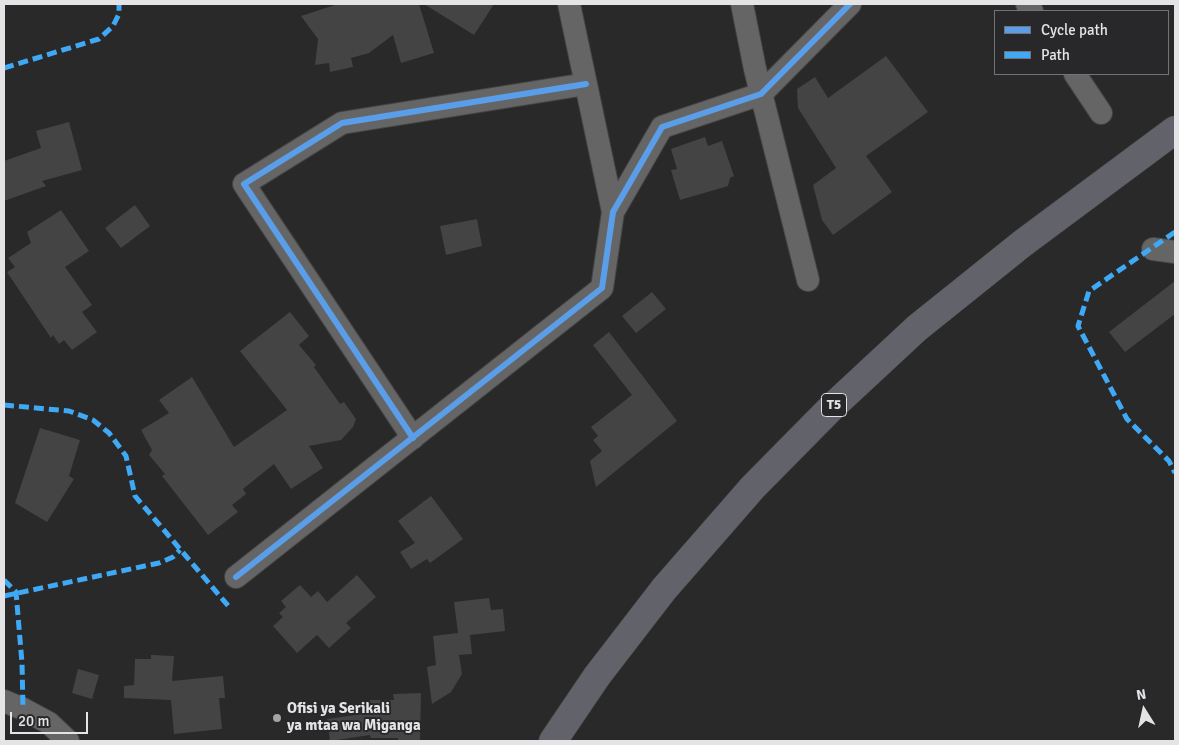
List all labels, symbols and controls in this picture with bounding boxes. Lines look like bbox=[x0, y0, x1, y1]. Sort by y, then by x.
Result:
legend bbox=[994, 10, 1169, 75]
text: Cycle path bbox=[1041, 21, 1108, 39]
text: Path bbox=[1041, 46, 1070, 64]
road number: T5 bbox=[822, 394, 846, 416]
north arrow bbox=[1119, 685, 1169, 735]
text: N bbox=[1135, 686, 1148, 704]
place label: Ofisi ya Serikali ya mtaa wa Miganga bbox=[287, 700, 421, 735]
scale bar bbox=[12, 702, 90, 734]
text: 20 m bbox=[18, 712, 49, 730]
marker: Ofisi ya Serikali ya mtaa wa Miganga bbox=[271, 712, 283, 724]

